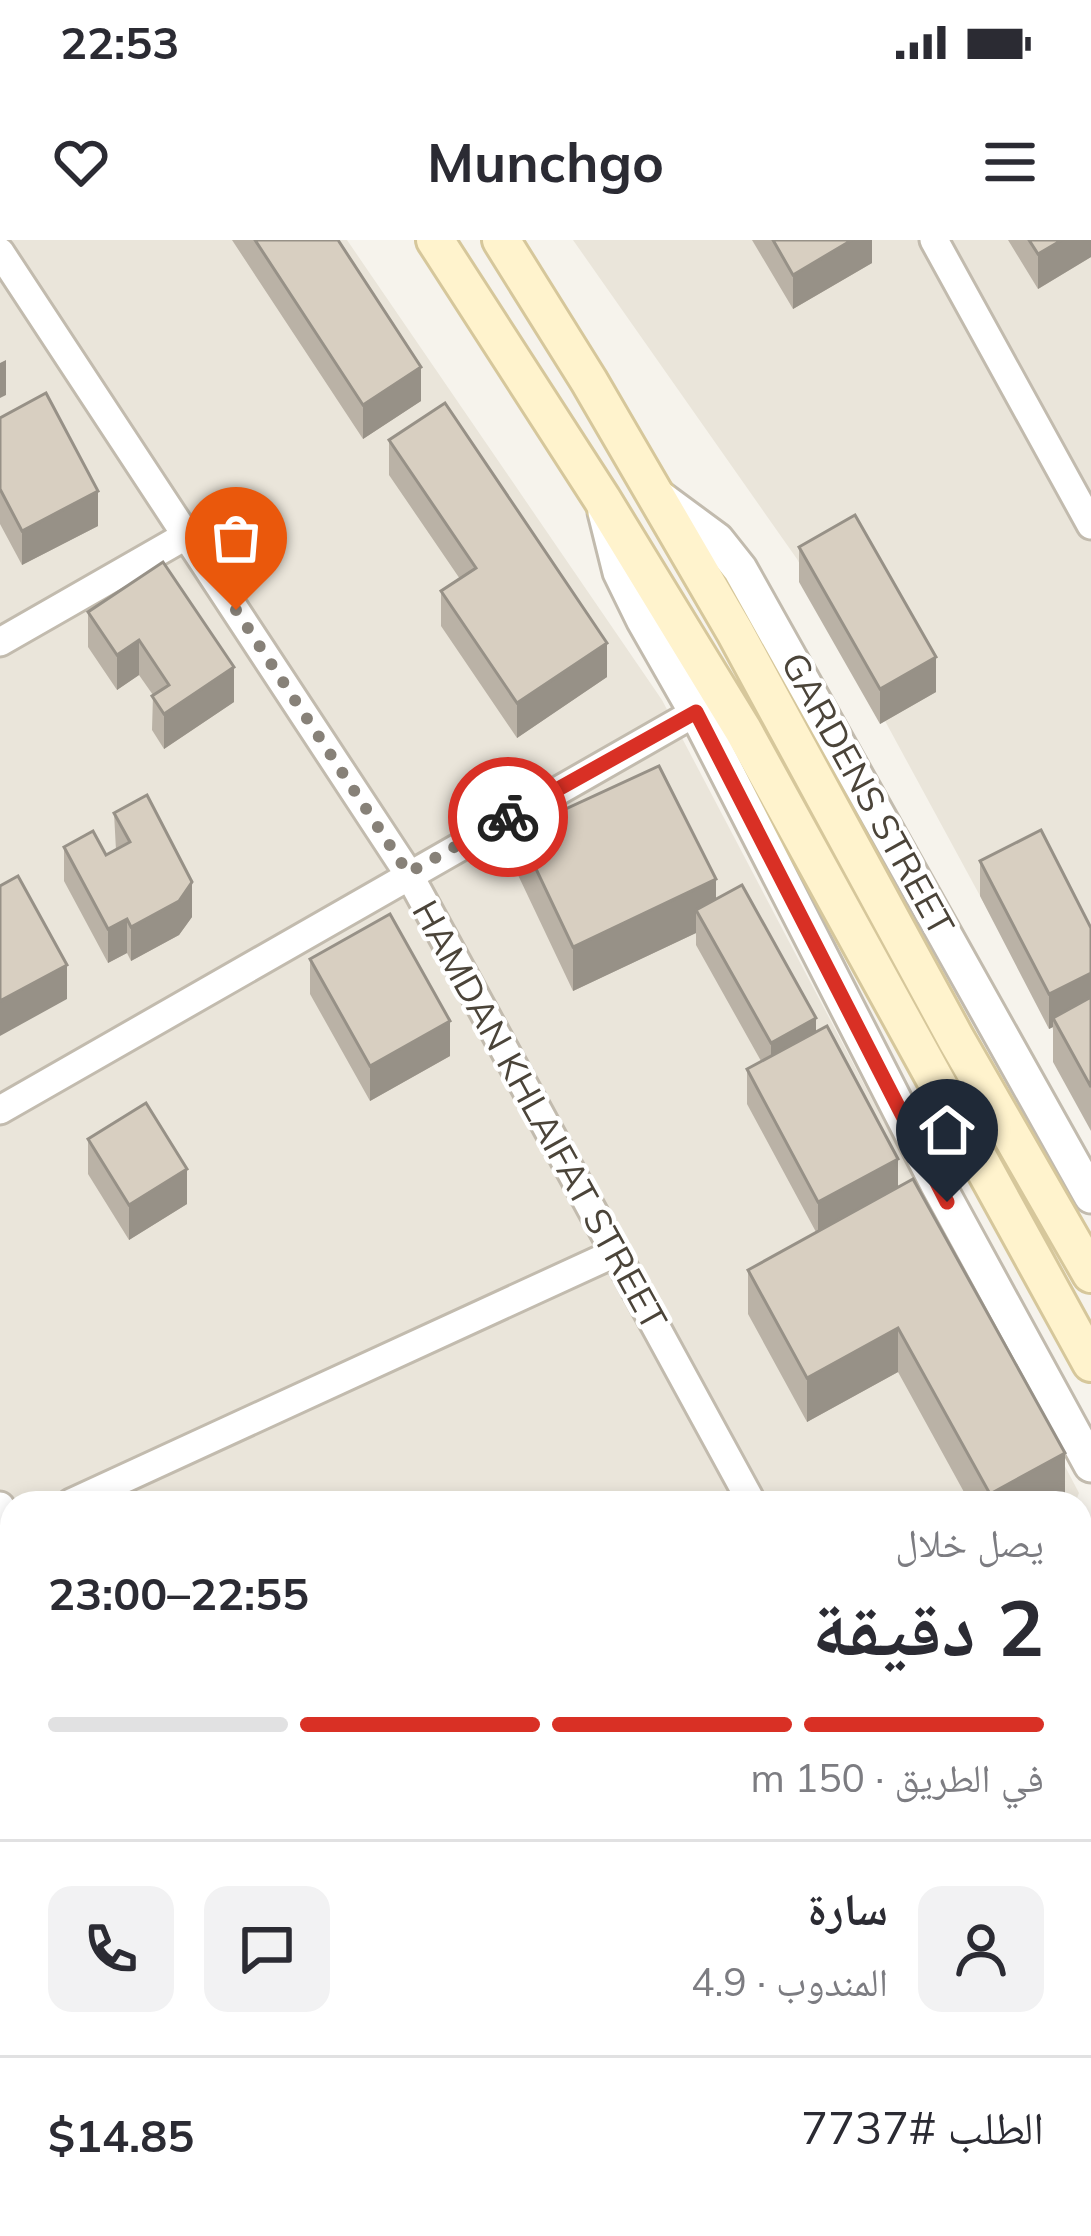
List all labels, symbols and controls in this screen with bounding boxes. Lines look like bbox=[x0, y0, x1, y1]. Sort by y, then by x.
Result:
text: 22:53 bbox=[60, 14, 179, 70]
text: Munchgo bbox=[427, 128, 664, 196]
icon: heart bbox=[48, 129, 114, 195]
icon: menu bbox=[977, 129, 1043, 195]
pin bbox=[185, 487, 287, 610]
icon: bag bbox=[203, 505, 269, 571]
street label: GARDENS STREET bbox=[772, 644, 965, 943]
courier bbox=[448, 757, 568, 877]
icon: bike bbox=[475, 784, 541, 850]
street label: HAMDAN KHLAIFAT STREET bbox=[403, 892, 678, 1338]
pin bbox=[896, 1079, 998, 1202]
icon: home bbox=[914, 1097, 980, 1163]
text: يصل خلال bbox=[895, 1518, 1044, 1567]
text: 22:55–23:00 bbox=[48, 1565, 309, 1621]
text: 2 دقيقة bbox=[812, 1578, 1044, 1676]
text: في الطريق · 150 m bbox=[750, 1753, 1044, 1802]
text: سارة bbox=[807, 1880, 888, 1936]
button: phone bbox=[48, 1886, 174, 2012]
button: chat bbox=[204, 1886, 330, 2012]
button: person bbox=[918, 1886, 1044, 2012]
text: المندوب · 4.9 bbox=[691, 1957, 888, 2006]
text: الطلب #7737 bbox=[801, 2099, 1044, 2155]
text: $14.85 bbox=[48, 2107, 194, 2163]

